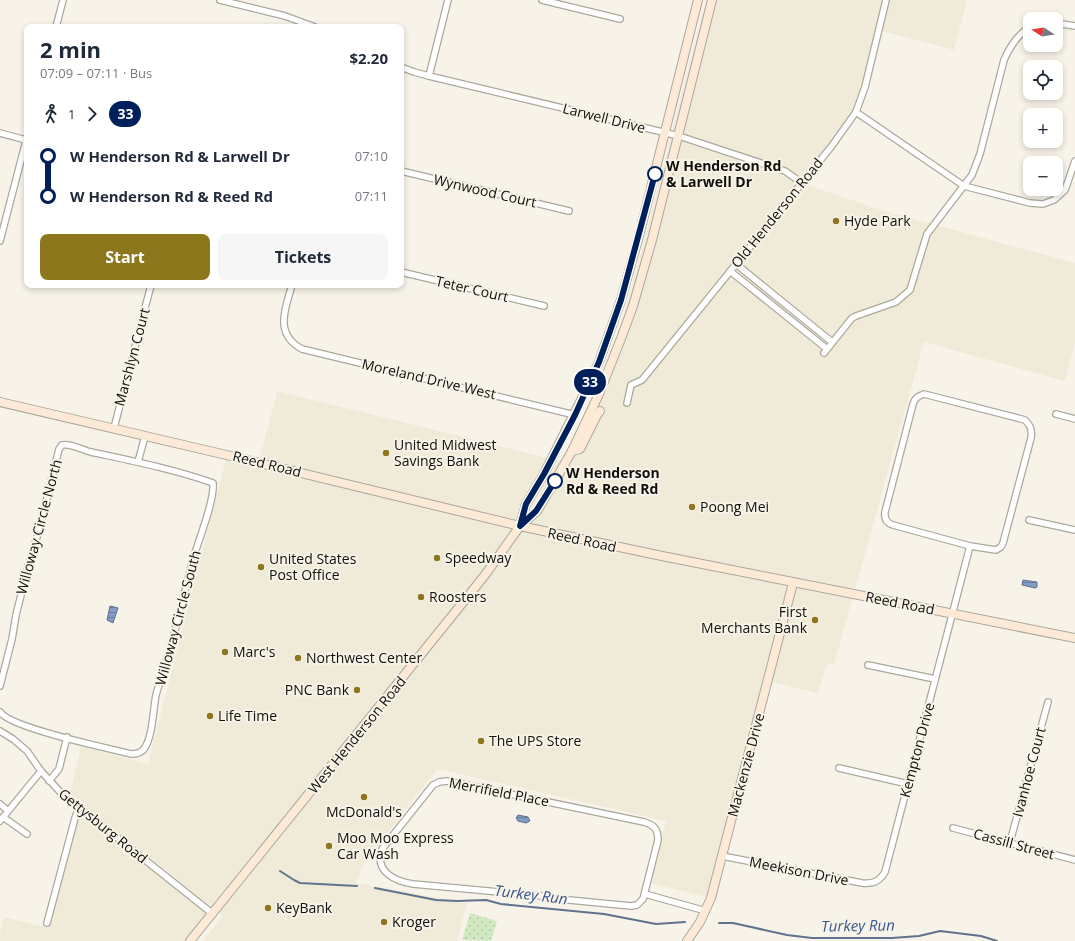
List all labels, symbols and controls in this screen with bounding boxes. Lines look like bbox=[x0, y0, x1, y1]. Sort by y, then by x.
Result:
north arrow bbox=[1023, 12, 1063, 52]
map controls bbox=[1023, 12, 1063, 196]
text: 2 min bbox=[40, 34, 101, 64]
text: $2.20 bbox=[349, 48, 388, 68]
button: locate bbox=[1023, 60, 1063, 100]
text: 07:09 – 07:11 · Bus bbox=[40, 64, 152, 82]
street label: Larwell Drive bbox=[561, 98, 648, 137]
icon: walk bbox=[40, 103, 62, 125]
icon: forward bbox=[81, 103, 103, 125]
text: 33 bbox=[117, 104, 133, 123]
text: 1 bbox=[68, 105, 75, 123]
button: + bbox=[1023, 108, 1063, 148]
text: W Henderson Rd & Larwell Dr bbox=[70, 146, 290, 166]
text: 07:10 bbox=[355, 147, 388, 165]
street label: Old Henderson Road bbox=[726, 154, 827, 272]
place label: W Henderson Rd & Larwell Dr bbox=[666, 156, 781, 191]
button: − bbox=[1023, 156, 1063, 196]
marker: W Henderson Rd & Larwell Dr bbox=[647, 166, 663, 182]
street label: Wynwood Court bbox=[432, 169, 538, 212]
text: W Henderson Rd & Reed Rd bbox=[70, 186, 273, 206]
text: 07:11 bbox=[355, 187, 388, 205]
place label: Hyde Park bbox=[844, 211, 911, 230]
marker: Hyde Park bbox=[831, 216, 841, 226]
button: Start bbox=[40, 234, 210, 280]
button: Tickets bbox=[218, 234, 388, 280]
street label: Teter Court bbox=[434, 271, 510, 306]
street label: Marshlyn Court bbox=[109, 306, 154, 408]
street label: Moreland Drive West bbox=[360, 354, 498, 403]
line badge: 33 bbox=[572, 369, 608, 395]
text: 33 bbox=[582, 372, 598, 391]
place label: United Midwest Savings Bank bbox=[394, 435, 496, 470]
street label: Reed Road bbox=[231, 446, 303, 481]
marker: United Midwest Savings Bank bbox=[381, 448, 391, 458]
street label: Willoway Circle North bbox=[11, 457, 66, 597]
place label: W Henderson Rd & Reed Rd bbox=[566, 463, 660, 498]
marker: W Henderson Rd & Reed Rd bbox=[547, 473, 563, 489]
place label: Poong Mei bbox=[700, 497, 769, 516]
marker: Poong Mei bbox=[687, 502, 697, 512]
street label: Reed Road bbox=[546, 523, 618, 556]
street label: Willoway Circle South bbox=[150, 548, 205, 688]
place label: Speedway bbox=[445, 548, 512, 567]
place label: United States Post Office bbox=[269, 549, 357, 584]
marker: Speedway bbox=[432, 553, 442, 563]
marker: United States Post Office bbox=[256, 562, 266, 572]
place label: Roosters bbox=[429, 587, 487, 606]
street label: Reed Road bbox=[864, 587, 936, 619]
marker: Roosters bbox=[416, 592, 426, 602]
place label: First Merchants Bank bbox=[701, 602, 808, 637]
marker: First Merchants Bank bbox=[810, 615, 820, 625]
place label: Marc's bbox=[233, 642, 276, 661]
marker: Marc's bbox=[220, 647, 230, 657]
place label: Northwest Center bbox=[306, 648, 422, 667]
marker: Northwest Center bbox=[293, 653, 303, 663]
street label: West Henderson Road bbox=[303, 672, 410, 797]
place label: PNC Bank bbox=[285, 680, 350, 699]
marker: PNC Bank bbox=[352, 685, 362, 695]
street label: Kempton Drive bbox=[895, 700, 938, 800]
place label: Life Time bbox=[218, 706, 277, 725]
marker: Life Time bbox=[205, 711, 215, 721]
street label: Mackenzie Drive bbox=[723, 711, 769, 819]
street label: Ivanhoe Court bbox=[1007, 725, 1050, 819]
place label: The UPS Store bbox=[489, 731, 582, 750]
marker: The UPS Store bbox=[476, 736, 486, 746]
street label: Merrifield Place bbox=[447, 772, 551, 811]
street label: Gettysburg Road bbox=[55, 784, 152, 867]
marker: McDonald's bbox=[359, 792, 369, 802]
place label: McDonald's bbox=[326, 802, 402, 821]
street label: Cassill Street bbox=[971, 824, 1057, 863]
place label: Moo Moo Express Car Wash bbox=[337, 828, 454, 863]
marker: Moo Moo Express Car Wash bbox=[324, 841, 334, 851]
street label: Meekison Drive bbox=[748, 852, 851, 889]
water label: Turkey Run bbox=[493, 880, 569, 908]
place label: KeyBank bbox=[276, 898, 333, 917]
marker: KeyBank bbox=[263, 903, 273, 913]
place label: Kroger bbox=[392, 912, 436, 931]
water label: Turkey Run bbox=[821, 914, 895, 936]
marker: Kroger bbox=[379, 917, 389, 927]

